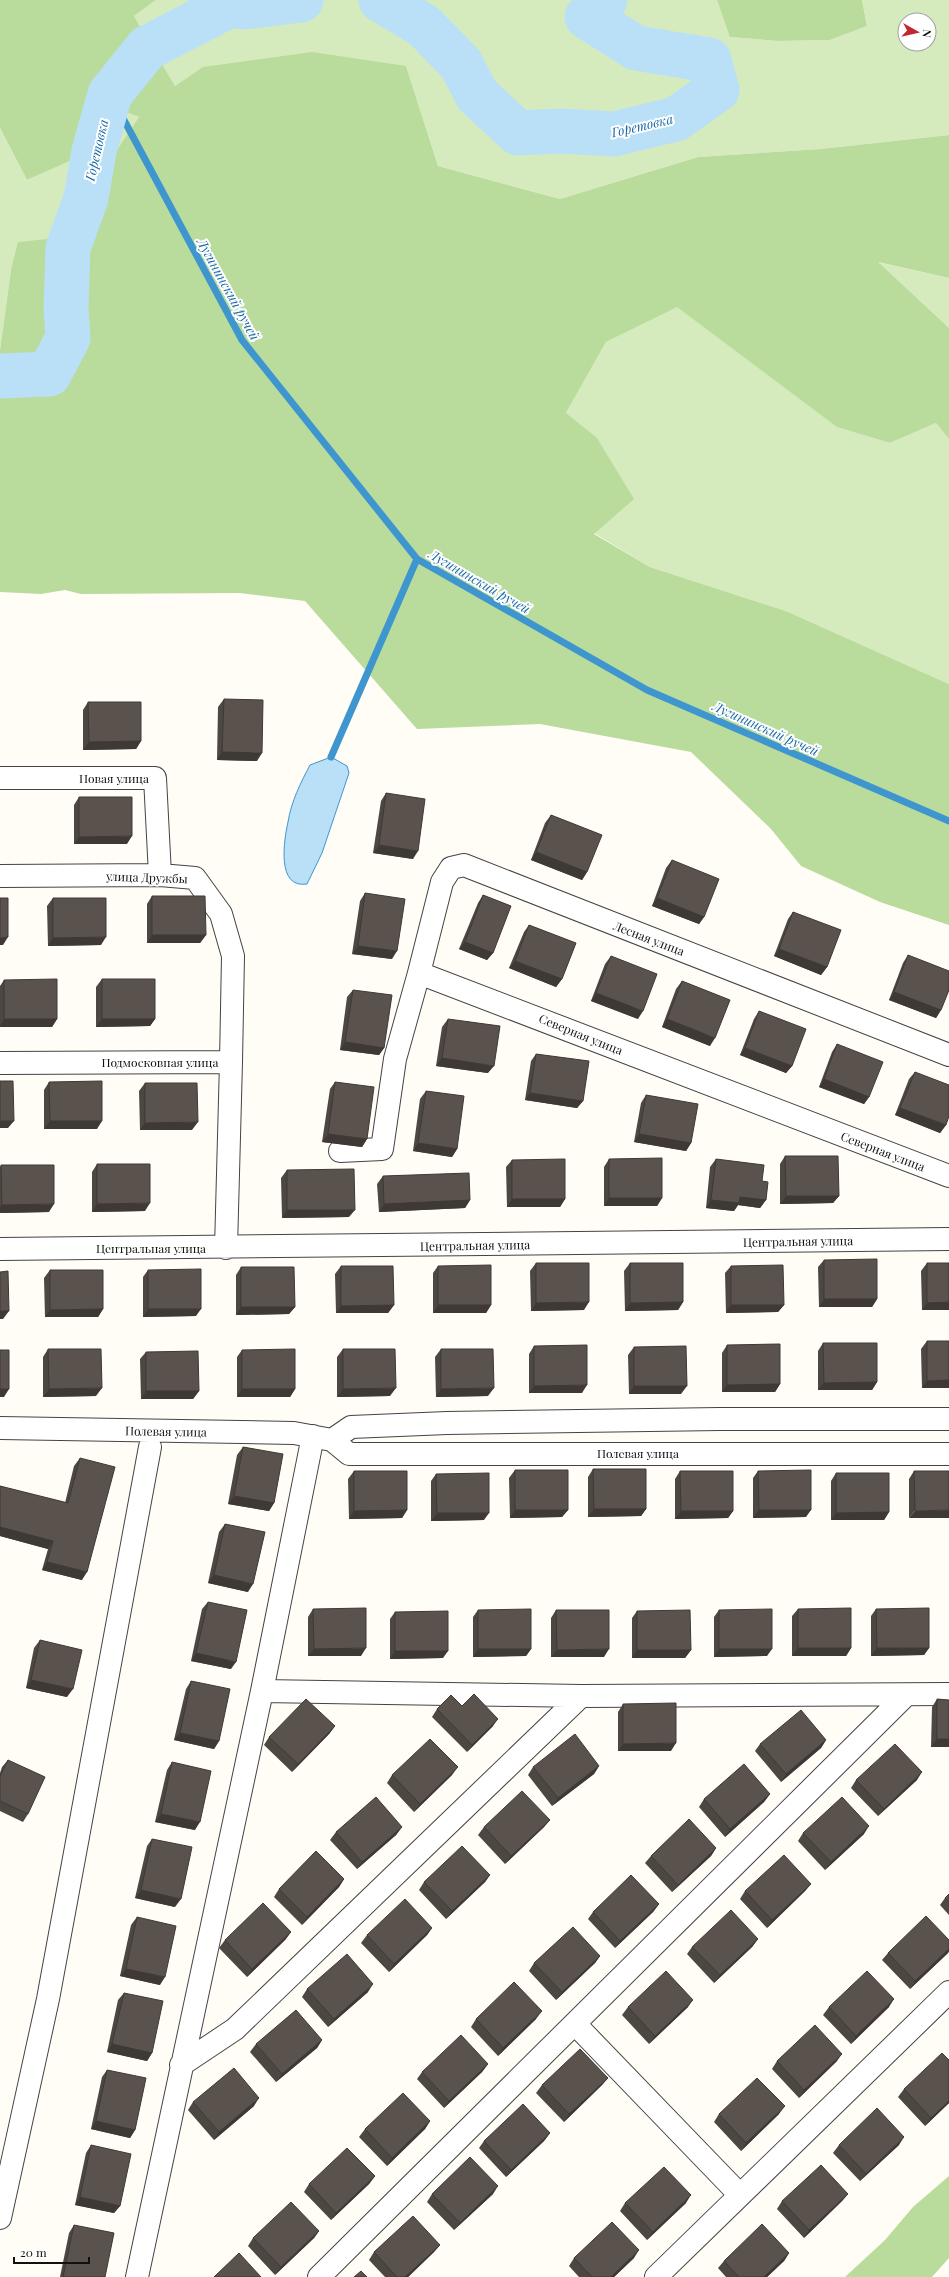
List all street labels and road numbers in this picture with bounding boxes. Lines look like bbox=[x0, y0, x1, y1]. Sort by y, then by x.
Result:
street label: Новая улица bbox=[79, 770, 149, 786]
street label: улица Дружбы bbox=[105, 868, 188, 886]
street label: Лесная улица bbox=[610, 917, 687, 959]
street label: Северная улица bbox=[537, 1010, 625, 1058]
street label: Подмосковная улица bbox=[102, 1054, 218, 1070]
street label: Северная улица bbox=[839, 1128, 927, 1174]
street label: Центральная улица bbox=[743, 1232, 853, 1250]
street label: Центральная улица bbox=[420, 1236, 530, 1254]
street label: Центральная улица bbox=[96, 1240, 206, 1256]
street label: Полевая улица bbox=[125, 1422, 207, 1440]
street label: Полевая улица bbox=[597, 1445, 679, 1461]

